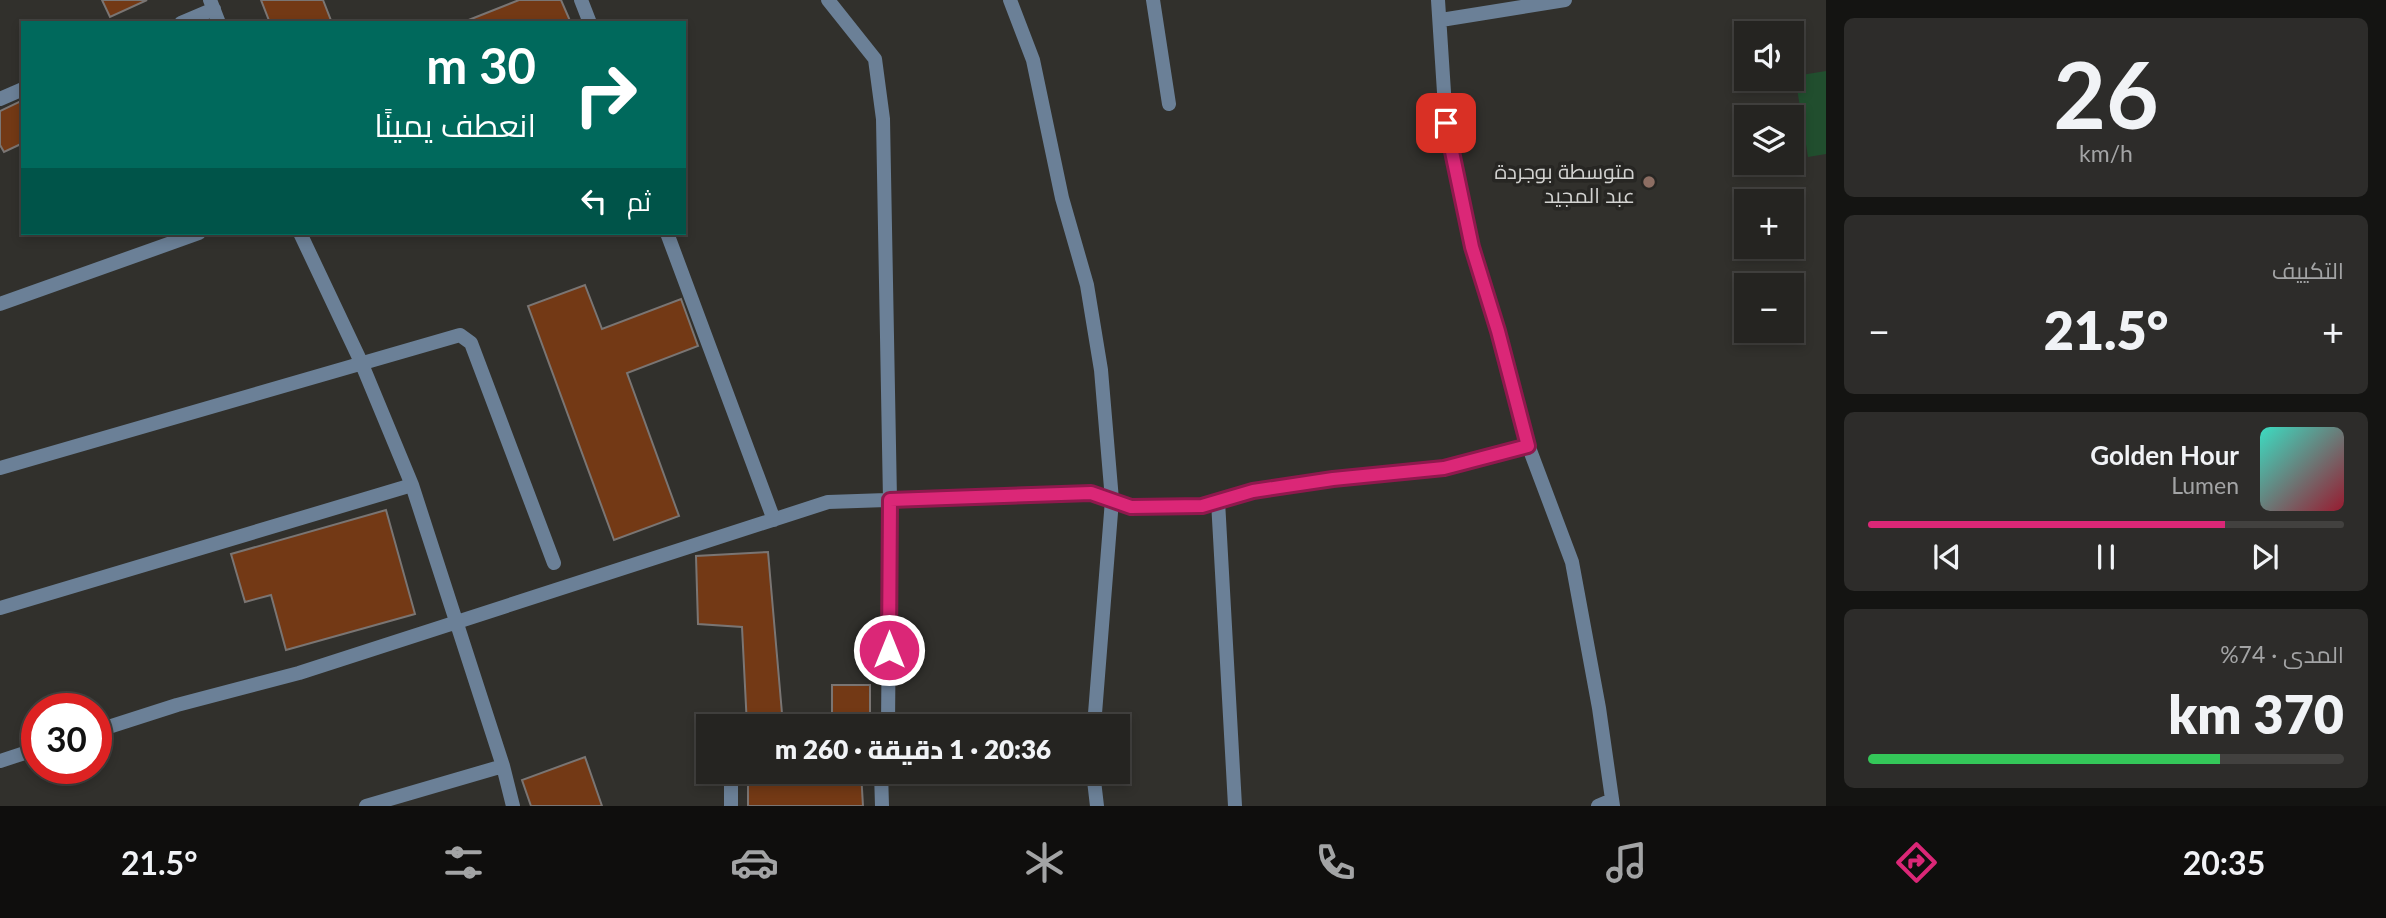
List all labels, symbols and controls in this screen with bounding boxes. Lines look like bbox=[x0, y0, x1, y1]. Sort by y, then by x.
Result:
map controls bbox=[1734, 21, 1804, 343]
button: sound bbox=[1734, 21, 1804, 91]
text: 30 m bbox=[426, 36, 536, 94]
text: 26 bbox=[2053, 39, 2159, 148]
icon: right bbox=[560, 49, 651, 140]
pin bbox=[1416, 93, 1476, 153]
icon: arrive bbox=[1427, 104, 1465, 142]
text: انعطف يمينًا bbox=[374, 105, 536, 144]
button: layers bbox=[1734, 105, 1804, 175]
text: km/h bbox=[2079, 139, 2133, 167]
place label: متوسطة بوجردة عبد المجيد bbox=[1494, 158, 1635, 207]
marker: متوسطة بوجردة عبد المجيد bbox=[1641, 174, 1657, 190]
icon: left bbox=[575, 182, 613, 220]
text: ثم bbox=[627, 185, 651, 217]
button: + bbox=[1734, 189, 1804, 259]
text: التكييف bbox=[2272, 256, 2344, 284]
button: − bbox=[1734, 273, 1804, 343]
text: 21.5° bbox=[2044, 299, 2168, 361]
text: − bbox=[1868, 308, 1890, 354]
text: + bbox=[2322, 308, 2344, 354]
text: Golden Hour bbox=[2090, 439, 2239, 471]
text: Lumen bbox=[2171, 471, 2239, 499]
icon: previous bbox=[1928, 538, 1966, 576]
icon: pause bbox=[2087, 538, 2125, 576]
icon: next bbox=[2246, 538, 2284, 576]
position arrow bbox=[852, 613, 926, 687]
text: المدى · 74% bbox=[2220, 640, 2344, 668]
text: 370 km bbox=[2168, 683, 2344, 745]
speed limit sign: 30 bbox=[21, 693, 112, 784]
text: 20:36 · 1 دقيقة · 260 m bbox=[775, 733, 1051, 765]
icon: filters bbox=[439, 838, 488, 887]
icon: car bbox=[730, 838, 779, 887]
icon: climate bbox=[1020, 838, 1069, 887]
icon: phone bbox=[1311, 838, 1360, 887]
icon: music bbox=[1602, 838, 1651, 887]
icon: directions bbox=[1892, 838, 1941, 887]
text: 21.5° bbox=[121, 843, 197, 882]
text: 20:35 bbox=[2183, 843, 2265, 882]

